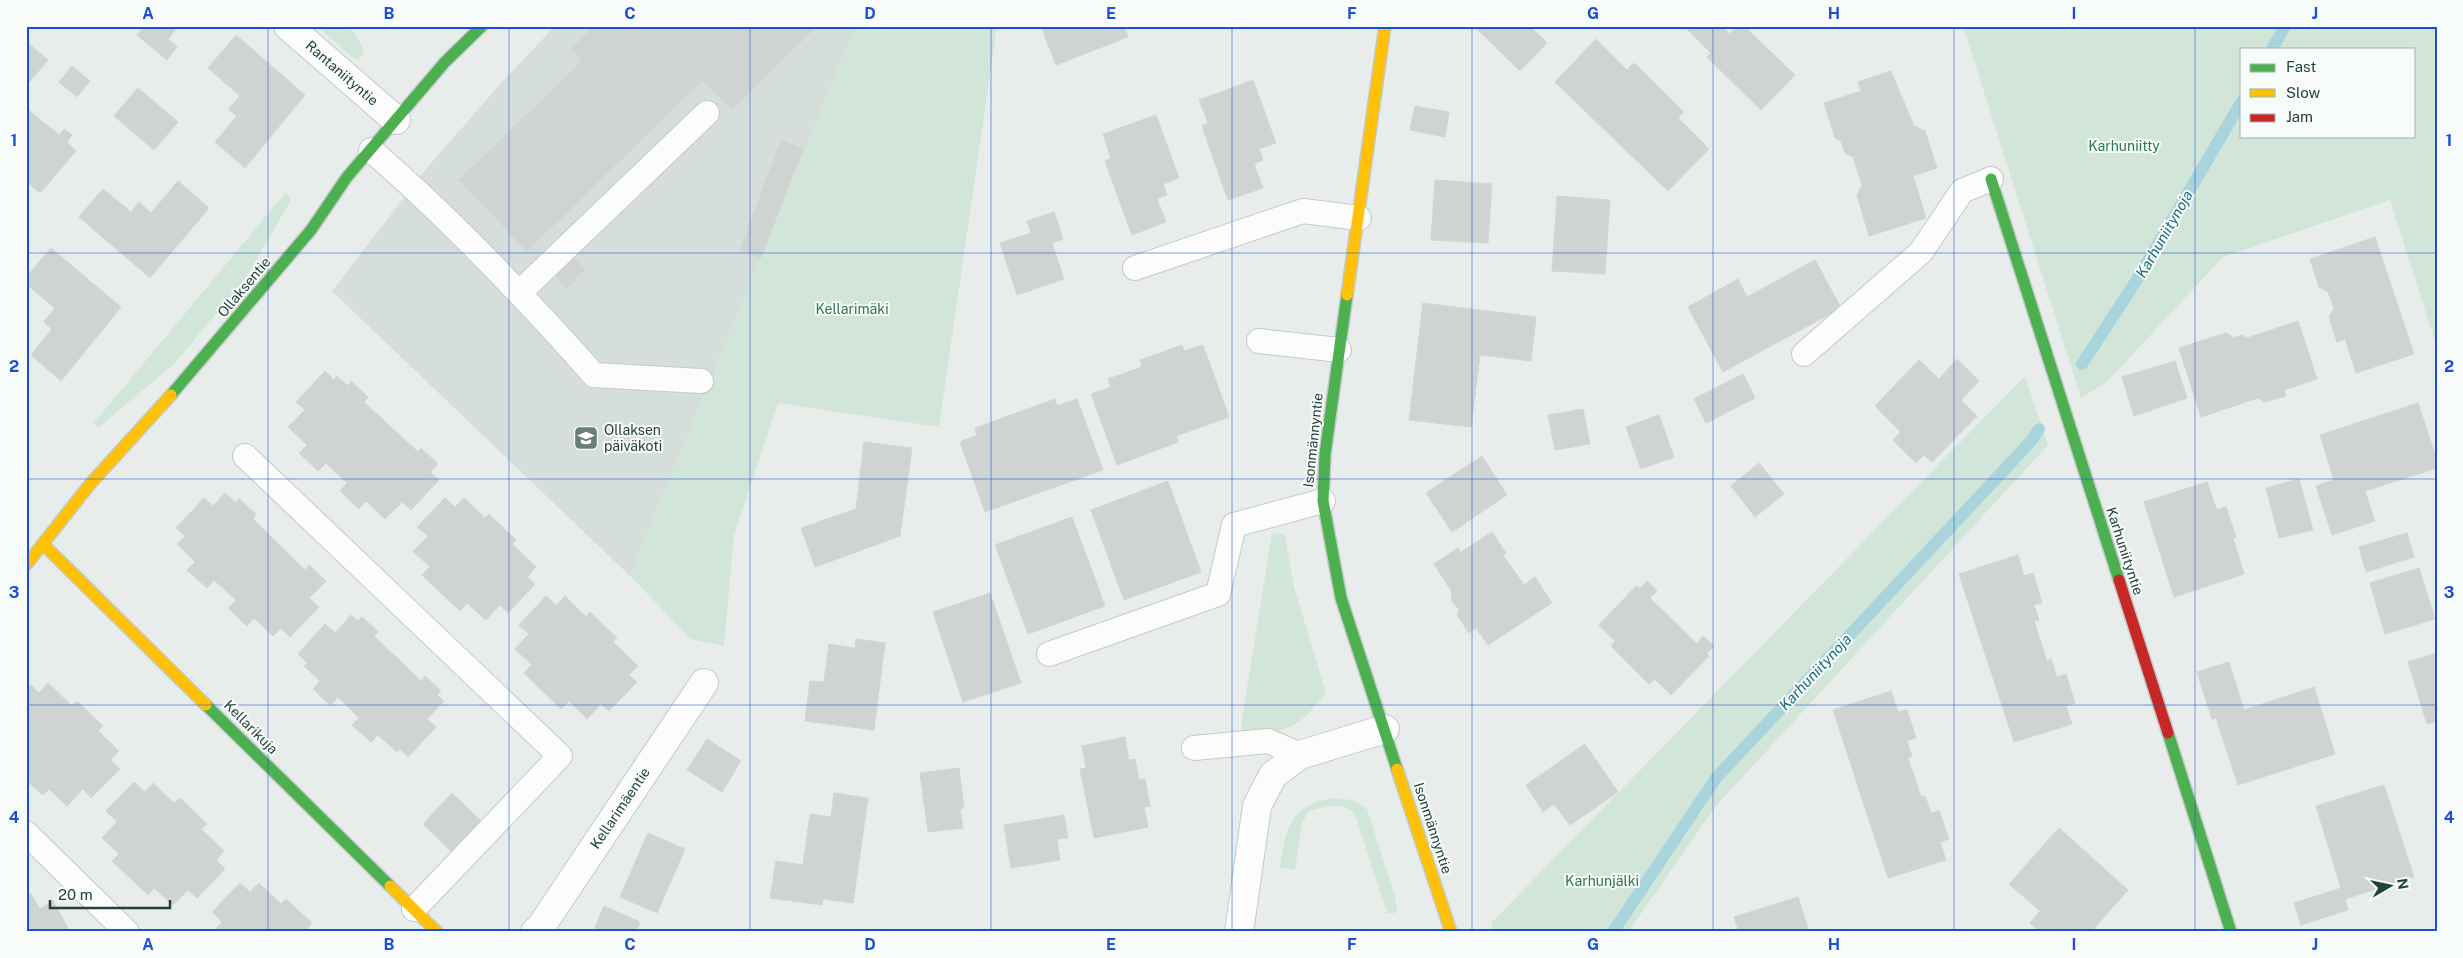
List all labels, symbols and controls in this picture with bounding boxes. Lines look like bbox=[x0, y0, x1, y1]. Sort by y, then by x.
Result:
text: A bbox=[142, 4, 154, 23]
text: B bbox=[384, 4, 395, 23]
text: C bbox=[624, 4, 636, 23]
text: D bbox=[864, 4, 876, 23]
text: E bbox=[1106, 4, 1116, 23]
text: F bbox=[1347, 4, 1357, 23]
text: G bbox=[1587, 4, 1599, 23]
text: H bbox=[1828, 4, 1840, 23]
text: I bbox=[2072, 4, 2076, 23]
text: J bbox=[2312, 4, 2318, 23]
street label: Rantaniityntie bbox=[303, 37, 382, 109]
legend bbox=[2240, 48, 2416, 138]
text: Fast bbox=[2286, 58, 2316, 75]
text: Slow bbox=[2286, 84, 2321, 101]
text: Jam bbox=[2286, 108, 2313, 125]
text: 1 bbox=[11, 131, 17, 150]
text: 1 bbox=[2446, 131, 2452, 150]
park label: Karhuniitty bbox=[2088, 138, 2160, 154]
water label: Karhuniitynoja bbox=[2132, 187, 2196, 281]
street label: Ollaksentie bbox=[214, 254, 274, 320]
park label: Kellarimäki bbox=[815, 301, 889, 317]
text: 2 bbox=[9, 357, 19, 376]
text: 2 bbox=[2444, 357, 2454, 376]
street label: Isonmännyntie bbox=[1300, 392, 1326, 488]
place label: Ollaksen päiväkoti bbox=[604, 422, 662, 454]
school or university icon: Ollaksen päiväkoti bbox=[573, 425, 599, 451]
street label: Karhuniityntie bbox=[2103, 505, 2147, 597]
text: 3 bbox=[9, 583, 19, 602]
text: 3 bbox=[2444, 583, 2454, 602]
water label: Karhuniitynoja bbox=[1775, 630, 1855, 714]
street label: Kellarikuja bbox=[221, 697, 281, 757]
street label: Kellarimäentie bbox=[587, 764, 653, 852]
street label: Isonmännyntie bbox=[1411, 780, 1455, 876]
text: 4 bbox=[9, 808, 20, 827]
text: 4 bbox=[2444, 808, 2455, 827]
north arrow bbox=[2366, 860, 2416, 910]
park label: Karhunjälki bbox=[1565, 873, 1639, 889]
text: N bbox=[2394, 877, 2412, 891]
scale bar bbox=[50, 878, 170, 910]
text: 20 m bbox=[58, 886, 93, 903]
text: A bbox=[142, 935, 154, 954]
text: B bbox=[384, 935, 395, 954]
text: C bbox=[624, 935, 636, 954]
text: D bbox=[864, 935, 876, 954]
text: E bbox=[1106, 935, 1116, 954]
text: F bbox=[1347, 935, 1357, 954]
text: G bbox=[1587, 935, 1599, 954]
text: H bbox=[1828, 935, 1840, 954]
text: I bbox=[2072, 935, 2076, 954]
text: J bbox=[2312, 935, 2318, 954]

